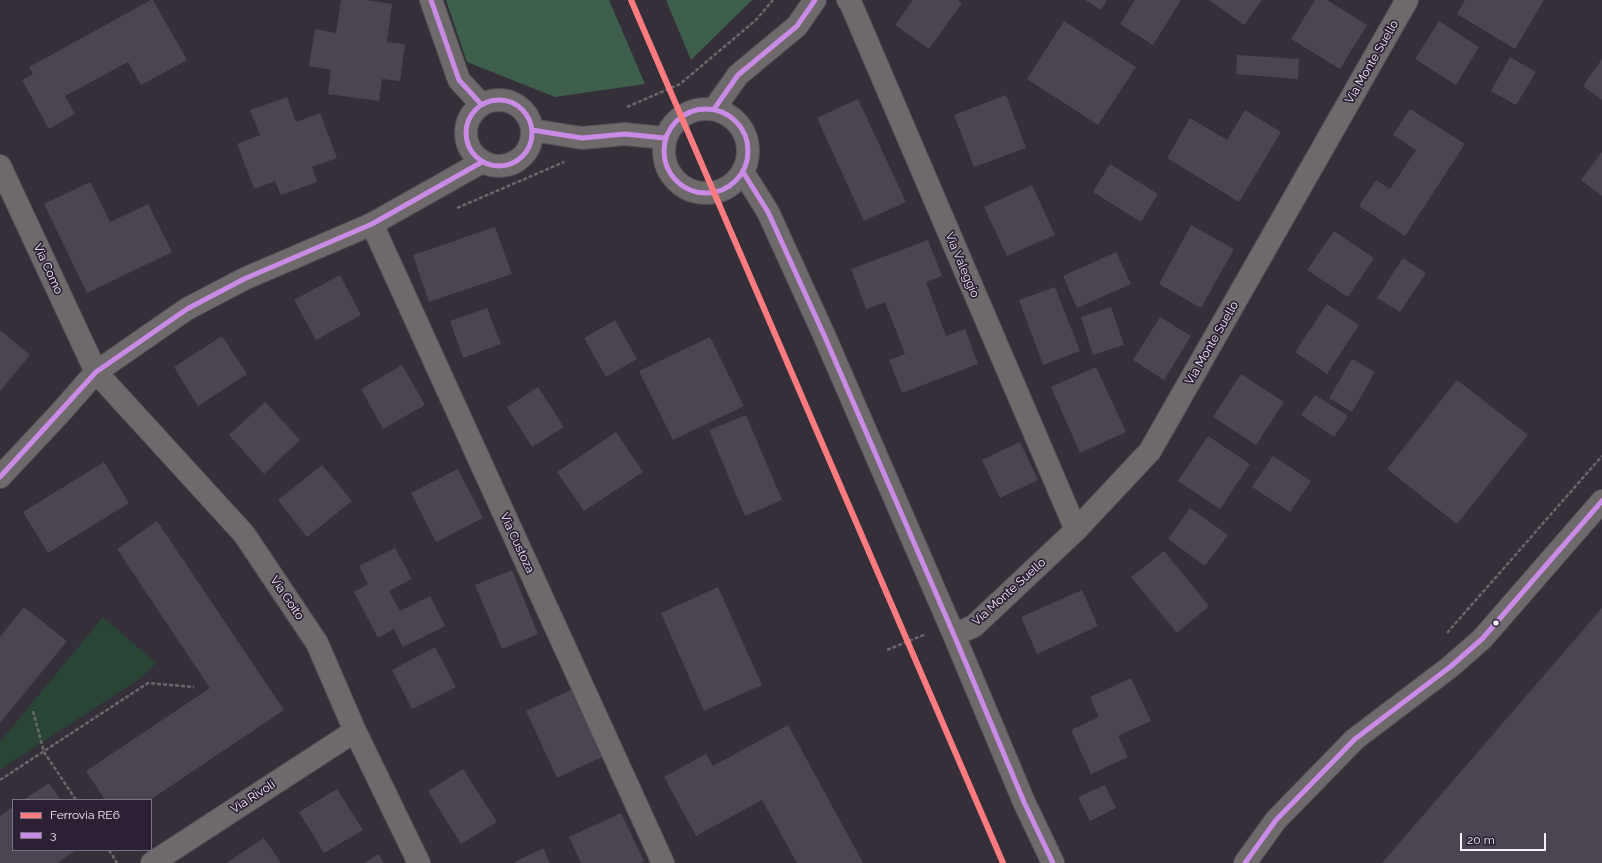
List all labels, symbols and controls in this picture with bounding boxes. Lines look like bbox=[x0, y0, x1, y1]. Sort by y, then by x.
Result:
street label: Via Monte Suello bbox=[1342, 18, 1402, 106]
street label: Via Valeggio bbox=[942, 230, 982, 300]
street label: Via Como bbox=[30, 242, 66, 296]
street label: Via Monte Suello bbox=[1182, 299, 1242, 387]
street label: Via Custoza bbox=[497, 511, 537, 575]
street label: Via Monte Suello bbox=[969, 555, 1049, 629]
street label: Via Goito bbox=[267, 573, 307, 623]
unlabelled marker bbox=[1491, 618, 1501, 628]
street label: Via Rivoli bbox=[228, 777, 278, 817]
legend bbox=[12, 799, 152, 851]
text: Ferrovia RE6 bbox=[50, 808, 120, 822]
scale bar bbox=[1462, 825, 1548, 851]
text: 3 bbox=[50, 828, 56, 842]
text: 20 m bbox=[1467, 833, 1495, 847]

